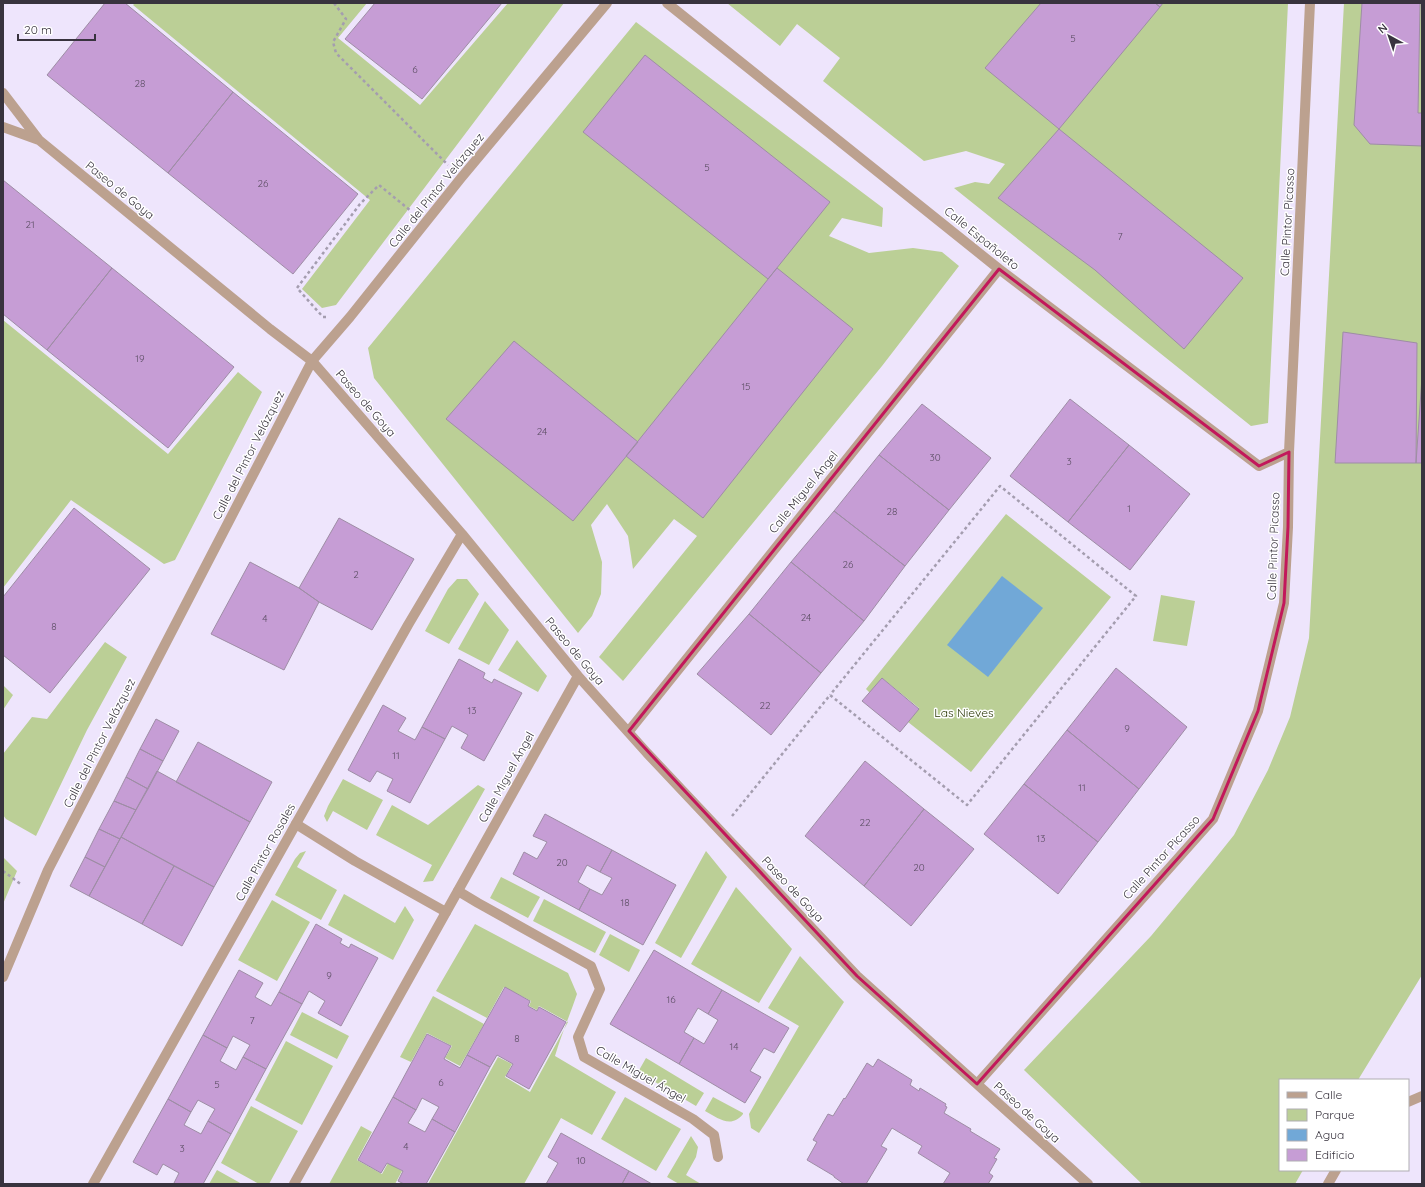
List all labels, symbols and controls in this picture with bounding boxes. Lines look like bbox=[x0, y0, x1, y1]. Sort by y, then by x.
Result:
scale bar bbox=[18, 16, 95, 42]
north arrow bbox=[1369, 16, 1409, 56]
text: N bbox=[1375, 20, 1390, 36]
text: 20 m bbox=[24, 22, 52, 37]
house number: 5 bbox=[1070, 32, 1076, 45]
house number: 6 bbox=[412, 63, 418, 76]
house number: 28 bbox=[135, 77, 145, 90]
street label: Calle del Pintor Velázquez bbox=[385, 129, 487, 250]
street label: Paseo de Goya bbox=[83, 158, 157, 222]
house number: 5 bbox=[704, 161, 710, 174]
street label: Calle Pintor Picasso bbox=[1277, 168, 1297, 276]
house number: 26 bbox=[258, 177, 269, 190]
street label: Calle Españoleto bbox=[941, 203, 1023, 273]
house number: 21 bbox=[25, 218, 35, 231]
house number: 7 bbox=[1117, 230, 1123, 243]
house number: 19 bbox=[135, 352, 145, 365]
street label: Paseo de Goya bbox=[333, 366, 399, 440]
house number: 15 bbox=[741, 380, 751, 393]
street label: Calle del Pintor Velázquez bbox=[209, 388, 287, 522]
house number: 24 bbox=[537, 425, 547, 438]
street label: Calle Miguel Ángel bbox=[765, 448, 841, 536]
house number: 30 bbox=[929, 451, 941, 464]
house number: 3 bbox=[1066, 455, 1072, 468]
street label: Calle Pintor Picasso bbox=[1264, 492, 1282, 600]
house number: 1 bbox=[1127, 502, 1131, 515]
house number: 28 bbox=[887, 505, 897, 518]
house number: 26 bbox=[843, 558, 854, 571]
house number: 2 bbox=[353, 568, 359, 581]
house number: 24 bbox=[801, 611, 811, 624]
house number: 4 bbox=[262, 612, 268, 625]
street label: Paseo de Goya bbox=[542, 614, 608, 688]
house number: 8 bbox=[51, 620, 57, 633]
street label: Calle del Pintor Velázquez bbox=[60, 676, 138, 810]
house number: 22 bbox=[759, 699, 771, 712]
house number: 13 bbox=[468, 704, 476, 717]
park label: Las Nieves bbox=[934, 705, 994, 720]
house number: 9 bbox=[1124, 722, 1130, 735]
street label: Calle Miguel Ángel bbox=[475, 729, 537, 825]
house number: 11 bbox=[392, 749, 400, 762]
house number: 11 bbox=[1078, 781, 1086, 794]
street label: Calle Pintor Rosales bbox=[232, 800, 298, 904]
street label: Calle Pintor Picasso bbox=[1119, 812, 1203, 902]
house number: 22 bbox=[859, 816, 871, 829]
house number: 13 bbox=[1037, 832, 1045, 845]
street label: Paseo de Goya bbox=[759, 853, 827, 925]
house number: 20 bbox=[556, 856, 568, 869]
house number: 20 bbox=[913, 861, 925, 874]
house number: 18 bbox=[620, 896, 630, 909]
house number: 9 bbox=[326, 969, 332, 982]
house number: 16 bbox=[666, 993, 676, 1006]
house number: 7 bbox=[249, 1014, 255, 1027]
house number: 8 bbox=[514, 1032, 520, 1045]
house number: 14 bbox=[730, 1040, 738, 1053]
street label: Calle Miguel Ángel bbox=[593, 1042, 689, 1106]
house number: 6 bbox=[438, 1076, 444, 1089]
house number: 5 bbox=[214, 1078, 220, 1091]
street label: Paseo de Goya bbox=[991, 1078, 1063, 1146]
legend bbox=[1279, 1079, 1409, 1171]
text: Calle bbox=[1315, 1087, 1343, 1102]
text: Parque bbox=[1315, 1107, 1355, 1122]
text: Agua bbox=[1315, 1127, 1344, 1142]
house number: 4 bbox=[403, 1140, 409, 1153]
house number: 3 bbox=[179, 1142, 185, 1155]
text: Edificio bbox=[1315, 1147, 1355, 1162]
house number: 10 bbox=[576, 1154, 586, 1167]

